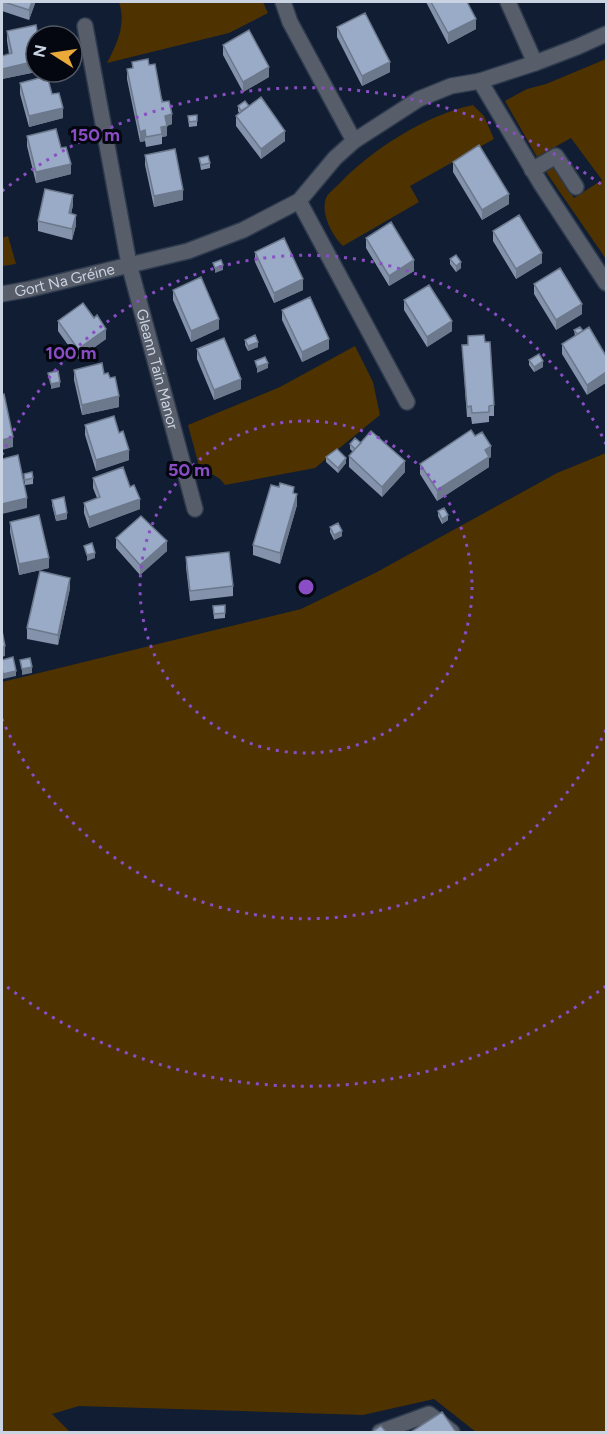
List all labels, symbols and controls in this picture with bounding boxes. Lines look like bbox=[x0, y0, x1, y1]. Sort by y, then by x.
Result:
north arrow bbox=[24, 24, 84, 84]
text: N bbox=[29, 43, 50, 59]
text: 150 m bbox=[70, 124, 120, 146]
street label: Gort Na Gréine bbox=[13, 260, 116, 301]
street label: Gleann Tain Manor bbox=[133, 307, 182, 431]
text: 100 m bbox=[46, 342, 96, 364]
text: 50 m bbox=[168, 459, 210, 481]
centre of rings bbox=[296, 577, 316, 597]

